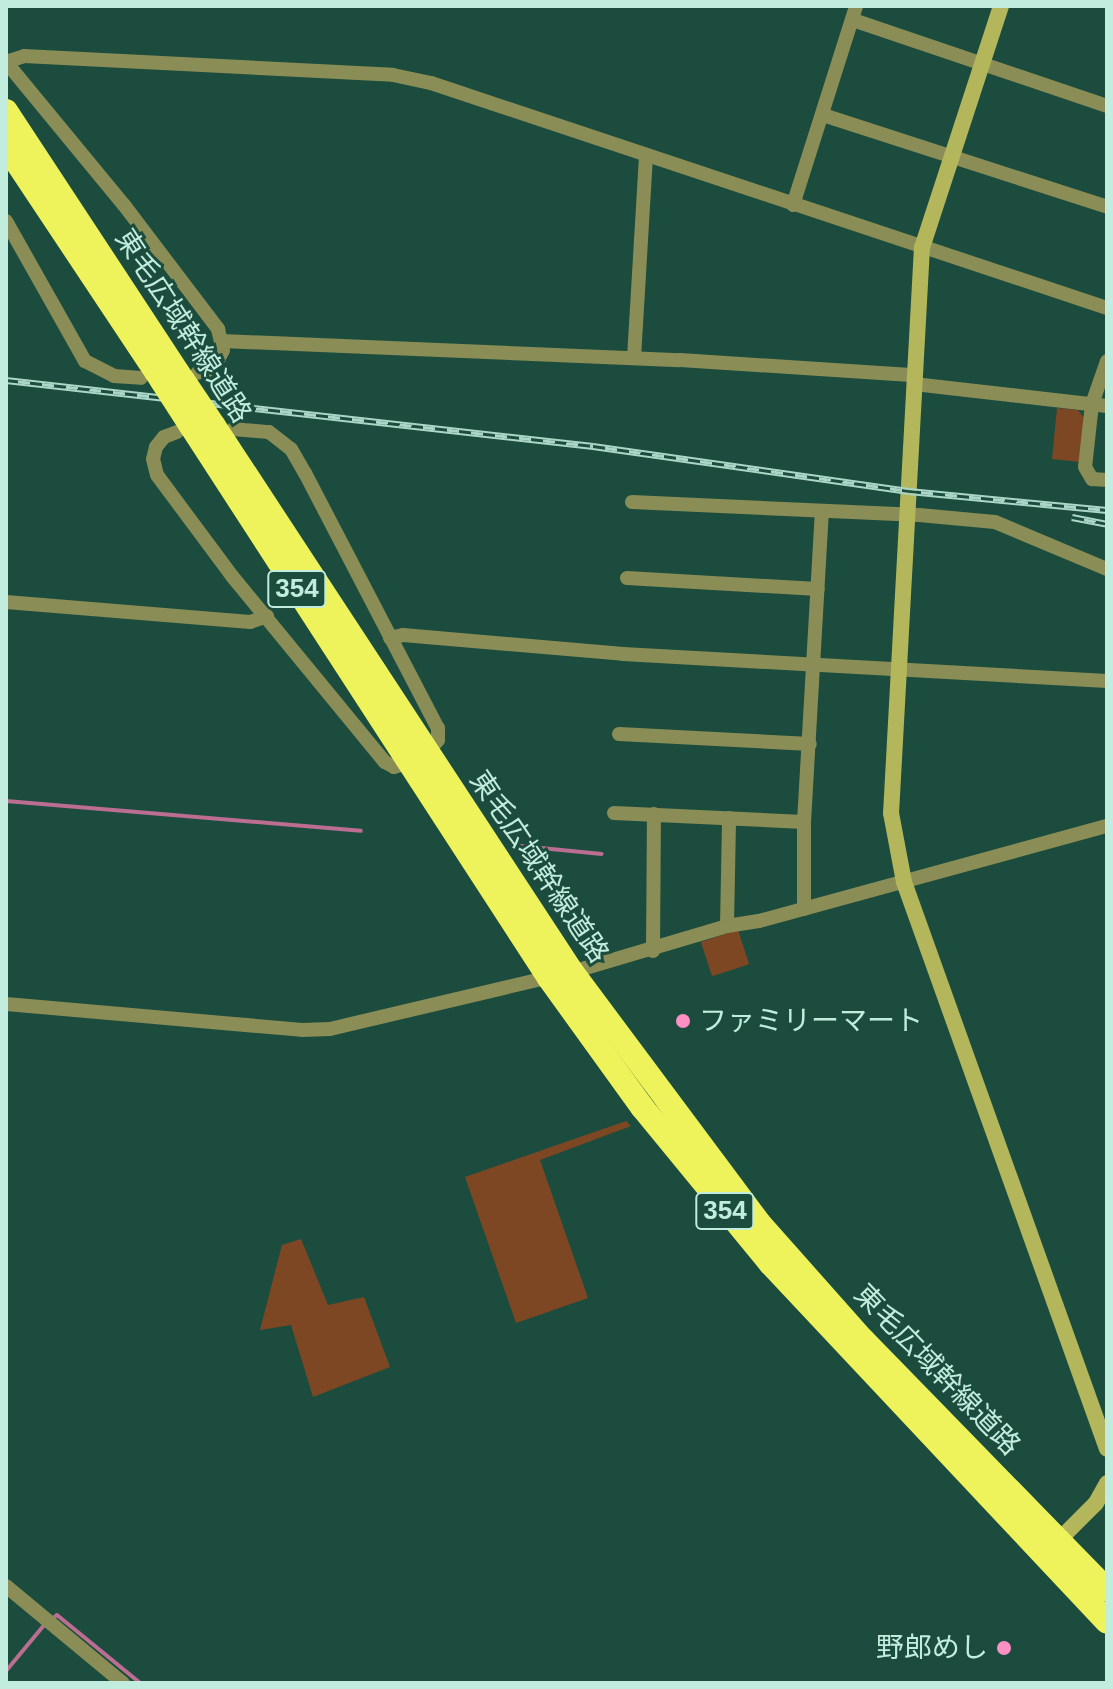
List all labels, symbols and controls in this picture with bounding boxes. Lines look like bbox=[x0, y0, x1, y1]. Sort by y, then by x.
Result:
street label: 東毛広域幹線道路 bbox=[108, 223, 258, 429]
road number: 354 bbox=[267, 567, 327, 611]
street label: 東毛広域幹線道路 bbox=[462, 765, 616, 969]
place label: ファミリーマート bbox=[699, 1004, 923, 1038]
marker: ファミリーマート bbox=[674, 1012, 692, 1030]
road number: 354 bbox=[695, 1189, 755, 1233]
street label: 東毛広域幹線道路 bbox=[847, 1278, 1027, 1462]
place label: 野郎めし bbox=[876, 1631, 988, 1665]
marker: 野郎めし bbox=[995, 1639, 1013, 1657]

